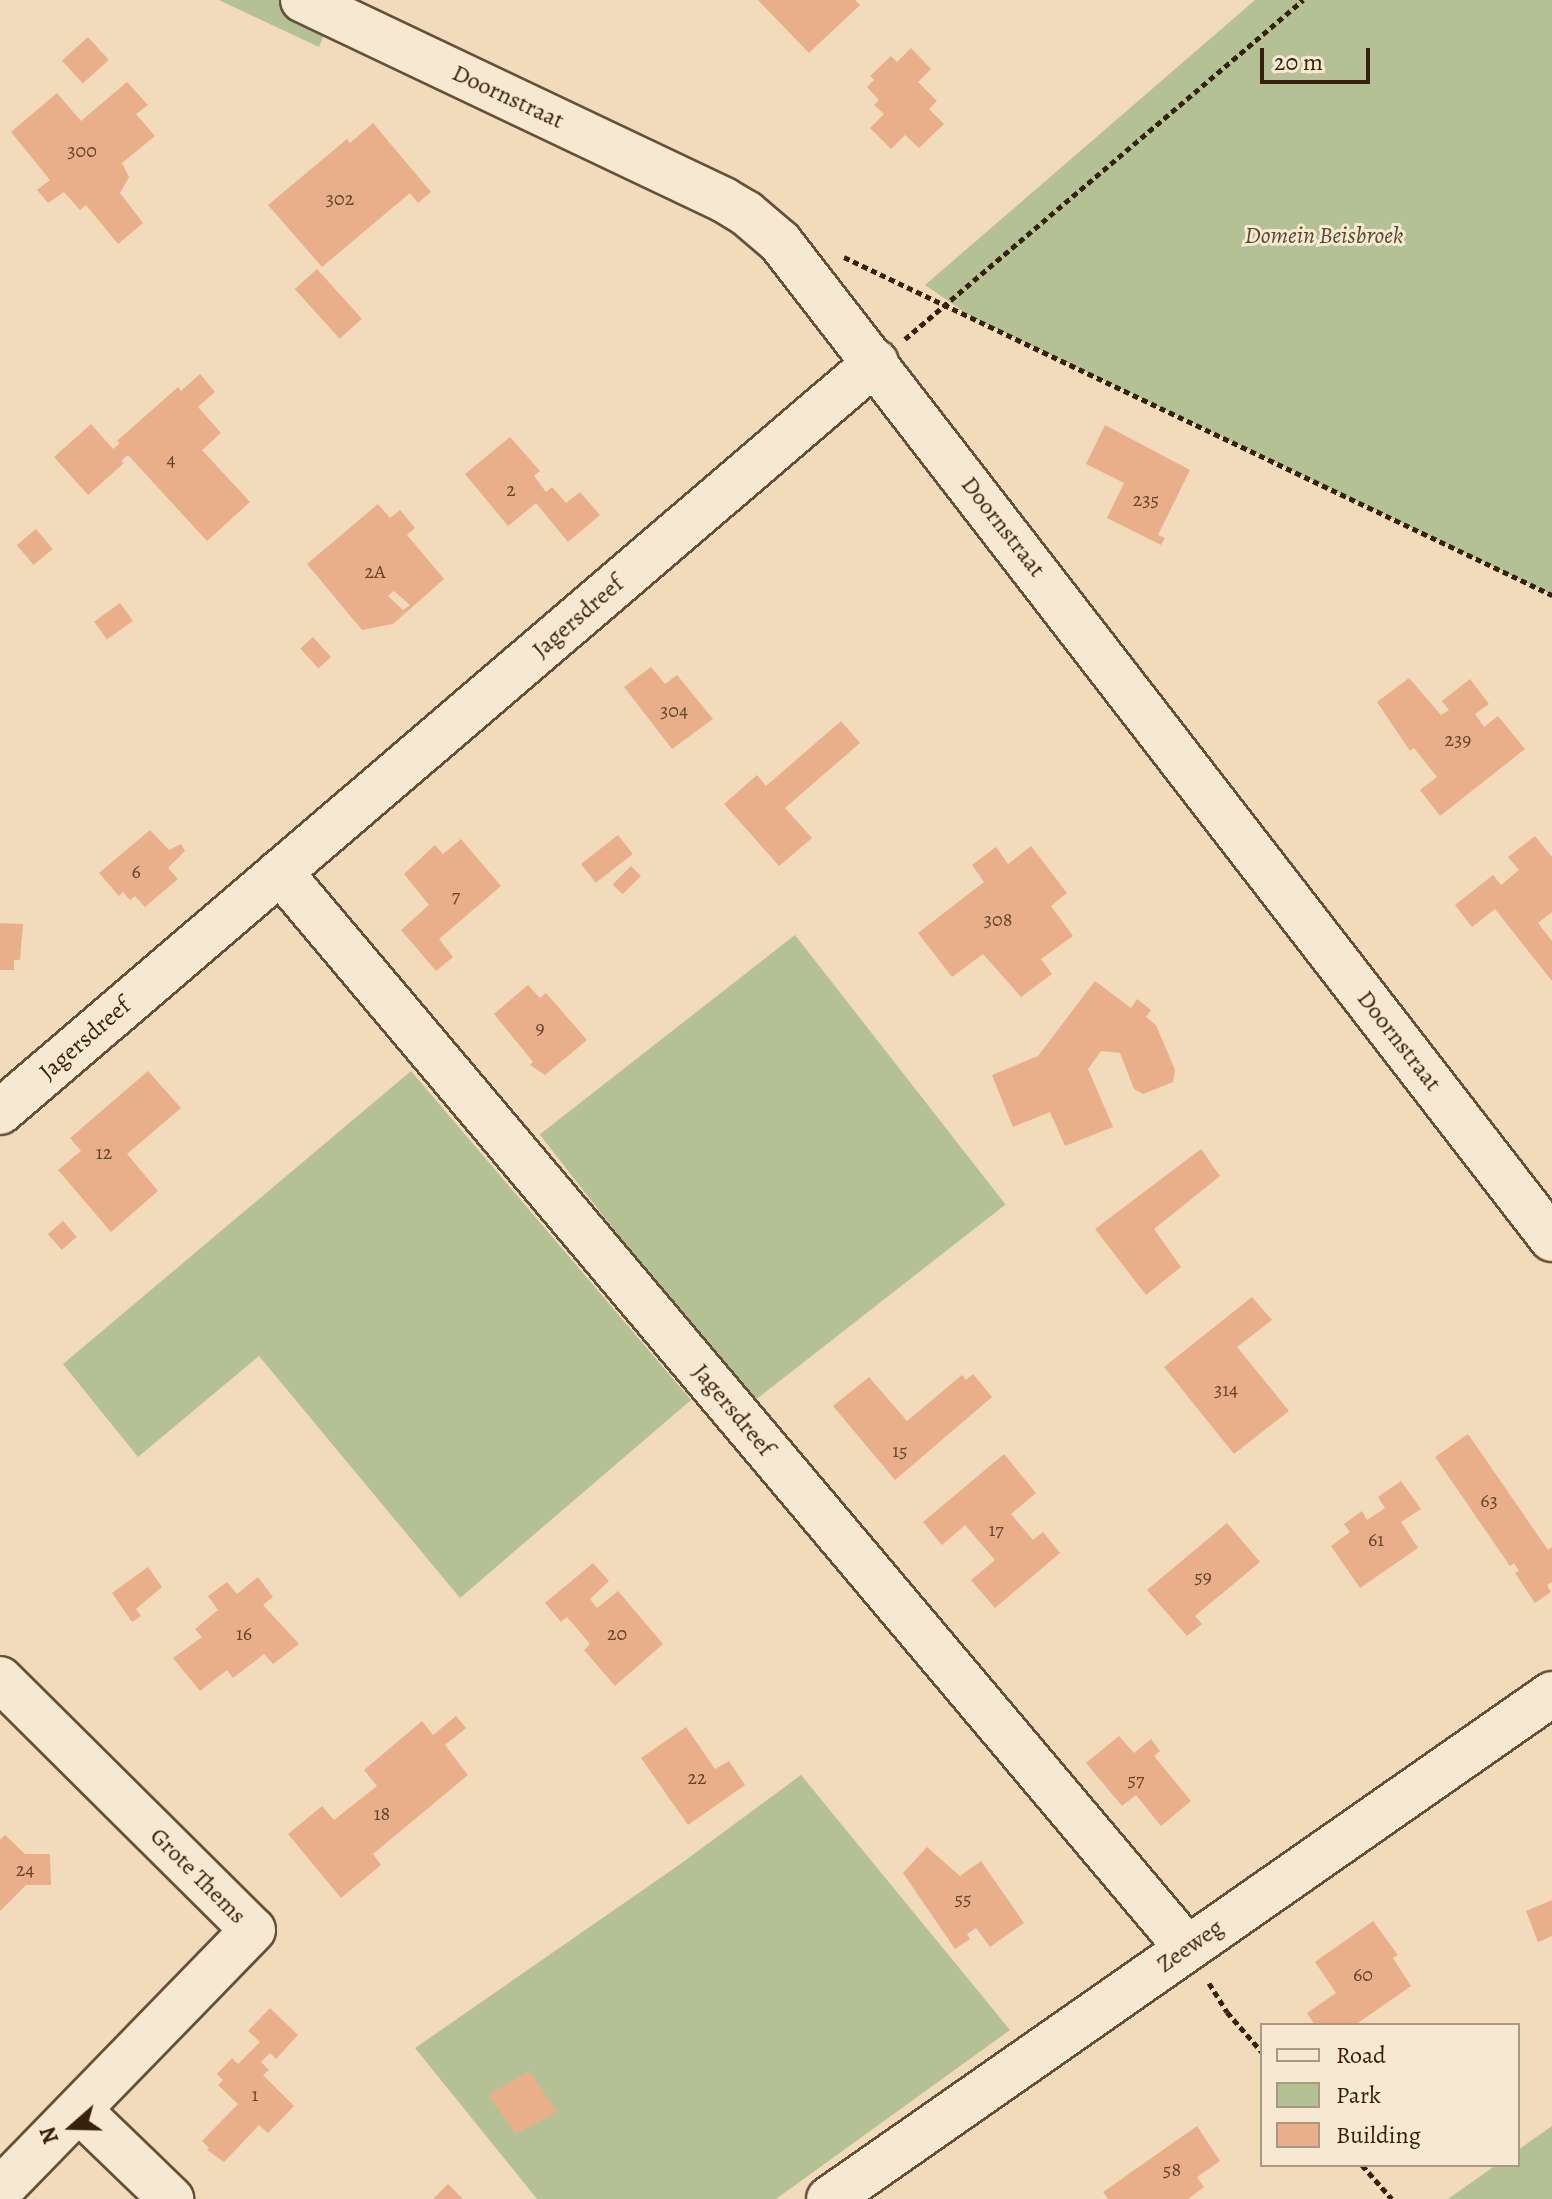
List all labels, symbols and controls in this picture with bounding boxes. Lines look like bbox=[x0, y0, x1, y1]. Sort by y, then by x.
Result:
scale bar bbox=[1264, 32, 1374, 82]
text: 20 m bbox=[1274, 46, 1323, 78]
street label: Doornstraat bbox=[448, 59, 568, 135]
house number: 300 bbox=[67, 138, 97, 162]
house number: 302 bbox=[326, 186, 354, 210]
park label: Domein Beisbroek bbox=[1244, 222, 1404, 250]
house number: 4 bbox=[166, 447, 176, 471]
street label: Doornstraat bbox=[955, 471, 1051, 583]
house number: 2 bbox=[506, 477, 516, 501]
house number: 235 bbox=[1133, 487, 1159, 511]
house number: 2A bbox=[364, 559, 386, 583]
street label: Jagersdreef bbox=[527, 570, 629, 664]
house number: 304 bbox=[660, 698, 688, 722]
house number: 239 bbox=[1445, 727, 1471, 751]
house number: 6 bbox=[131, 859, 141, 883]
house number: 7 bbox=[452, 883, 460, 907]
house number: 308 bbox=[984, 907, 1012, 931]
street label: Doornstraat bbox=[1351, 985, 1447, 1097]
street label: Jagersdreef bbox=[34, 992, 136, 1086]
house number: 9 bbox=[535, 1015, 545, 1039]
house number: 12 bbox=[96, 1140, 112, 1164]
street label: Jagersdreef bbox=[686, 1358, 780, 1462]
house number: 314 bbox=[1214, 1377, 1238, 1401]
house number: 15 bbox=[892, 1438, 908, 1462]
house number: 63 bbox=[1480, 1488, 1498, 1512]
house number: 17 bbox=[988, 1517, 1004, 1541]
house number: 61 bbox=[1368, 1527, 1384, 1551]
house number: 59 bbox=[1194, 1564, 1212, 1588]
house number: 16 bbox=[236, 1621, 252, 1645]
house number: 20 bbox=[607, 1621, 627, 1645]
house number: 22 bbox=[688, 1765, 706, 1789]
house number: 57 bbox=[1128, 1767, 1144, 1791]
house number: 18 bbox=[374, 1801, 390, 1825]
street label: Grote Thems bbox=[144, 1822, 252, 1930]
house number: 24 bbox=[16, 1857, 34, 1881]
house number: 55 bbox=[954, 1886, 972, 1910]
street label: Zeeweg bbox=[1152, 1913, 1228, 1979]
house number: 60 bbox=[1353, 1962, 1373, 1986]
legend bbox=[1260, 2023, 1520, 2167]
text: Road bbox=[1336, 2039, 1386, 2071]
text: Park bbox=[1336, 2079, 1381, 2111]
house number: 1 bbox=[252, 2082, 258, 2106]
north arrow bbox=[32, 2087, 112, 2167]
text: Building bbox=[1336, 2119, 1421, 2151]
text: N bbox=[33, 2123, 66, 2148]
house number: 58 bbox=[1163, 2157, 1181, 2181]

